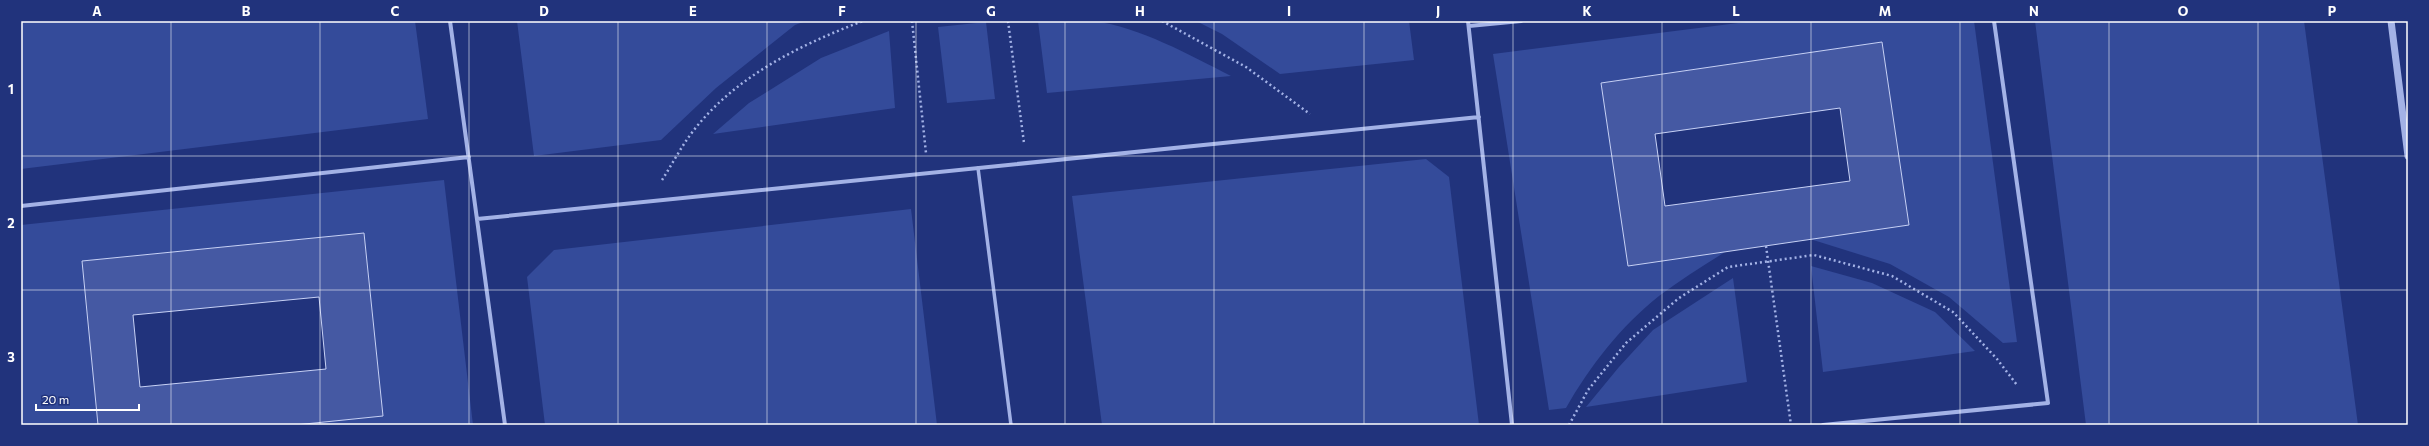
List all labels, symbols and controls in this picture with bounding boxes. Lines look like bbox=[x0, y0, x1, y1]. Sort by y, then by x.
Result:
text: A bbox=[92, 3, 102, 19]
text: B bbox=[242, 3, 251, 19]
text: C bbox=[391, 3, 400, 19]
text: D bbox=[539, 3, 549, 19]
text: E bbox=[689, 3, 697, 19]
text: F bbox=[838, 3, 846, 19]
text: G bbox=[986, 3, 996, 19]
text: H bbox=[1135, 3, 1145, 19]
text: I bbox=[1287, 3, 1291, 19]
text: J bbox=[1436, 3, 1440, 19]
text: K bbox=[1582, 3, 1592, 19]
text: L bbox=[1732, 3, 1740, 19]
text: M bbox=[1879, 3, 1891, 19]
text: N bbox=[2029, 3, 2039, 19]
text: O bbox=[2178, 3, 2189, 19]
text: P bbox=[2328, 3, 2337, 19]
text: 1 bbox=[8, 81, 14, 97]
text: 2 bbox=[7, 215, 15, 231]
text: 3 bbox=[7, 349, 15, 365]
scale bar bbox=[36, 386, 139, 412]
text: 20 m bbox=[42, 392, 69, 406]

